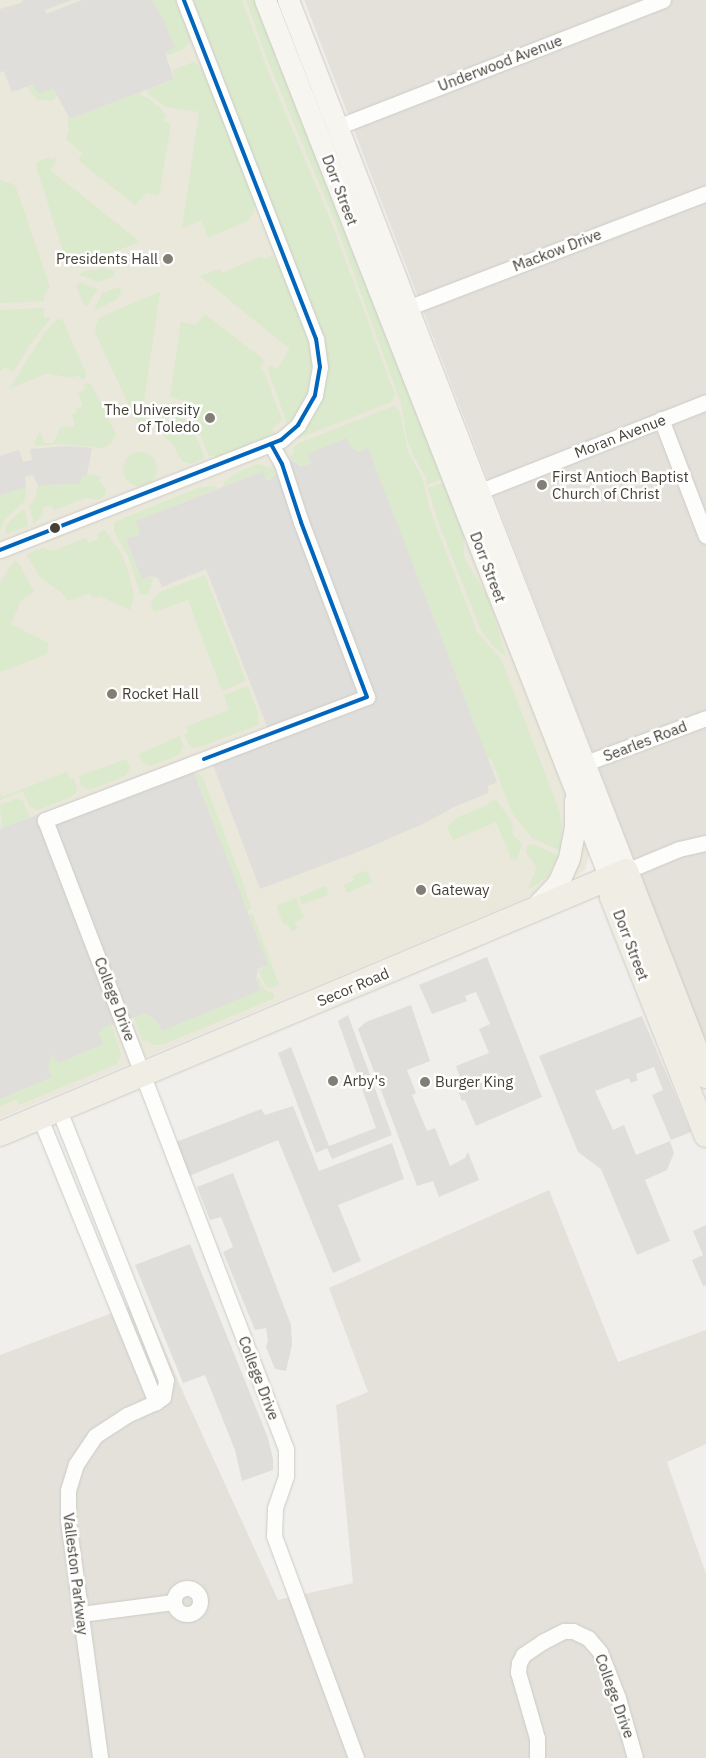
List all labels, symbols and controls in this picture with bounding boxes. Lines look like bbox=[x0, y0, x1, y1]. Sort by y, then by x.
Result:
street label: Underwood Avenue bbox=[435, 31, 565, 95]
street label: Dorr Street bbox=[318, 152, 362, 228]
street label: Mackow Drive bbox=[510, 225, 604, 275]
place label: Presidents Hall bbox=[56, 250, 158, 268]
marker: Presidents Hall bbox=[162, 253, 174, 265]
place label: The University of Toledo bbox=[104, 400, 200, 435]
street label: Moran Avenue bbox=[572, 410, 668, 462]
marker: The University of Toledo bbox=[204, 412, 216, 424]
place label: First Antioch Baptist Church of Christ bbox=[552, 467, 689, 502]
marker: First Antioch Baptist Church of Christ bbox=[536, 479, 548, 491]
unlabelled marker bbox=[50, 523, 60, 533]
street label: Dorr Street bbox=[466, 529, 510, 605]
place label: Rocket Hall bbox=[122, 685, 199, 703]
marker: Rocket Hall bbox=[106, 688, 118, 700]
street label: Searles Road bbox=[601, 717, 689, 765]
place label: Gateway bbox=[431, 881, 490, 899]
marker: Gateway bbox=[415, 884, 427, 896]
street label: Dorr Street bbox=[609, 907, 653, 983]
street label: College Drive bbox=[91, 954, 139, 1044]
street label: Secor Road bbox=[314, 964, 392, 1010]
place label: Arby's bbox=[343, 1072, 385, 1090]
place label: Burger King bbox=[435, 1073, 513, 1091]
marker: Arby's bbox=[327, 1075, 339, 1087]
marker: Burger King bbox=[419, 1076, 431, 1088]
street label: College Drive bbox=[235, 1333, 283, 1423]
street label: Valleston Parkway bbox=[60, 1512, 92, 1636]
street label: College Drive bbox=[591, 1651, 639, 1741]

